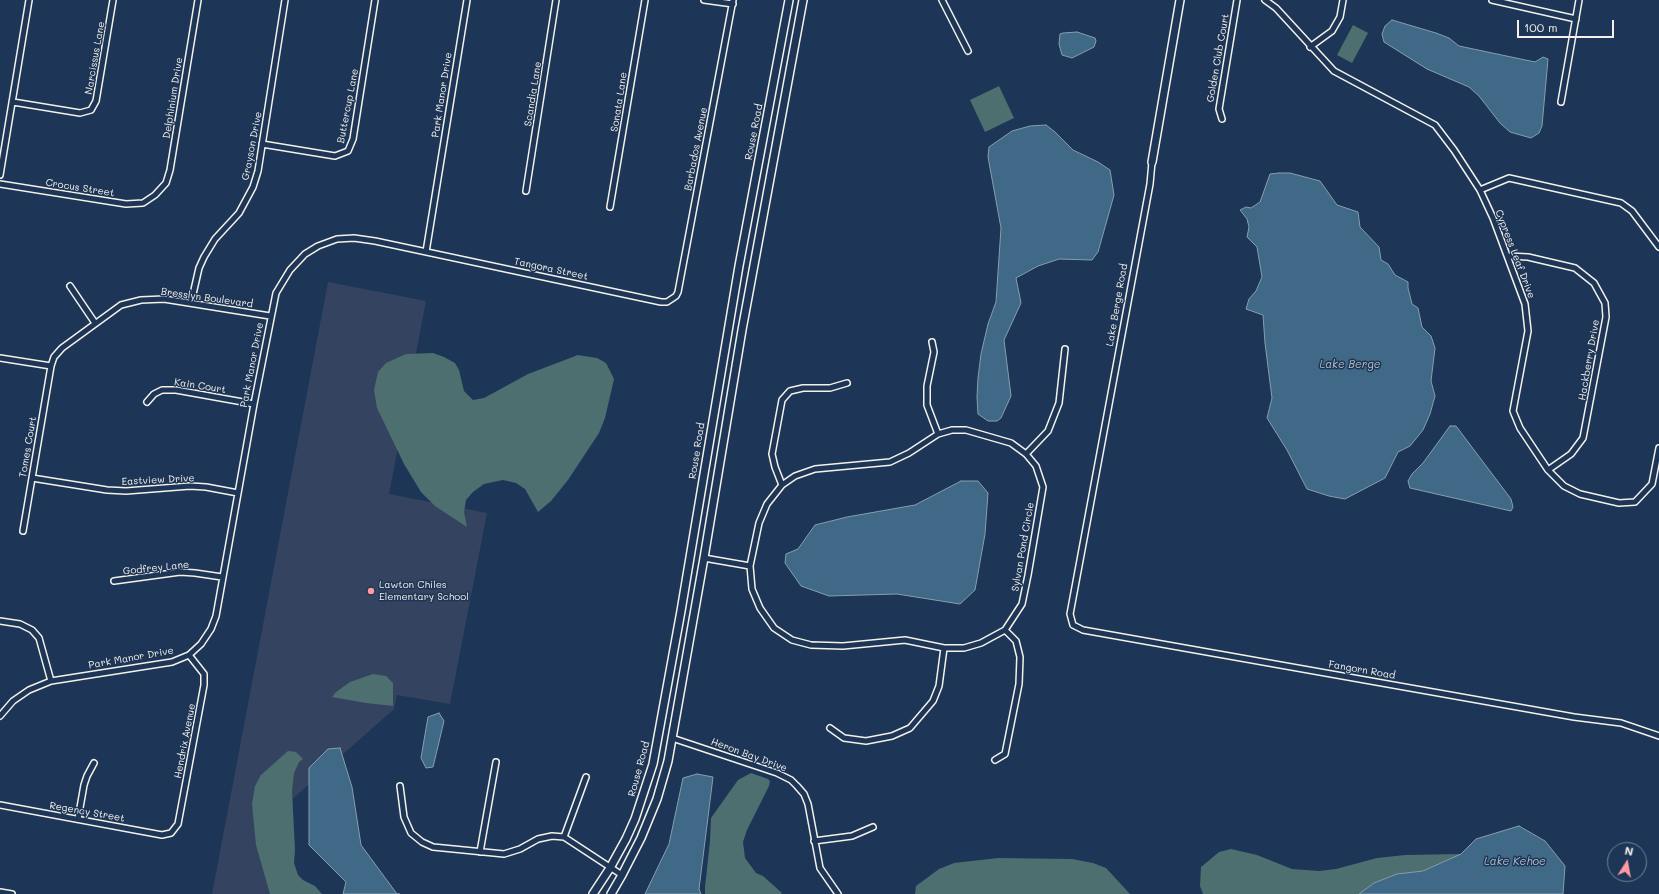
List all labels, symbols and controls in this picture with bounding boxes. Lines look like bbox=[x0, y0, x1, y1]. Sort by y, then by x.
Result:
scale bar bbox=[1519, 12, 1616, 38]
street label: Golden Club Court bbox=[1204, 13, 1232, 103]
text: 100 m bbox=[1524, 19, 1558, 35]
street label: Narcissus Lane bbox=[83, 21, 107, 95]
street label: Park Manor Drive bbox=[429, 51, 455, 139]
street label: Delphinium Drive bbox=[161, 57, 185, 139]
street label: Scandia Lane bbox=[522, 61, 544, 127]
street label: Buttercup Lane bbox=[335, 68, 361, 144]
street label: Sonata Lane bbox=[608, 71, 630, 133]
street label: Rouse Road bbox=[743, 103, 765, 161]
street label: Barbados Avenue bbox=[682, 106, 710, 192]
street label: Grayson Drive bbox=[239, 111, 265, 181]
street label: Crocus Street bbox=[45, 177, 115, 199]
street label: Cypress Leaf Drive bbox=[1493, 208, 1537, 300]
street label: Tangora Street bbox=[513, 255, 589, 283]
street label: Lake Berge Road bbox=[1104, 263, 1130, 347]
street label: Bresslyn Boulevard bbox=[160, 286, 254, 310]
street label: Hackberry Drive bbox=[1576, 319, 1602, 401]
street label: Park Manor Drive bbox=[238, 322, 266, 408]
water label: Lake Berge bbox=[1319, 358, 1381, 372]
street label: Kain Court bbox=[173, 376, 227, 396]
street label: Tomes Court bbox=[17, 416, 39, 478]
street label: Rouse Road bbox=[687, 422, 707, 480]
street label: Eastview Drive bbox=[121, 472, 195, 488]
street label: Sylvan Pond Circle bbox=[1009, 501, 1037, 593]
street label: Godfrey Lane bbox=[122, 559, 190, 577]
place label: Lawton Chiles Elementary School bbox=[379, 579, 469, 602]
marker: Lawton Chiles Elementary School bbox=[366, 586, 376, 596]
street label: Park Manor Drive bbox=[88, 645, 174, 671]
street label: Fangorn Road bbox=[1328, 658, 1396, 682]
street label: Hendrix Avenue bbox=[172, 702, 198, 780]
street label: Heron Bay Drive bbox=[709, 736, 789, 774]
street label: Rouse Road bbox=[626, 740, 652, 798]
street label: Regency Street bbox=[48, 799, 126, 825]
north arrow bbox=[1607, 842, 1647, 882]
text: N bbox=[1624, 843, 1635, 859]
water label: Lake Kehoe bbox=[1484, 855, 1546, 869]

